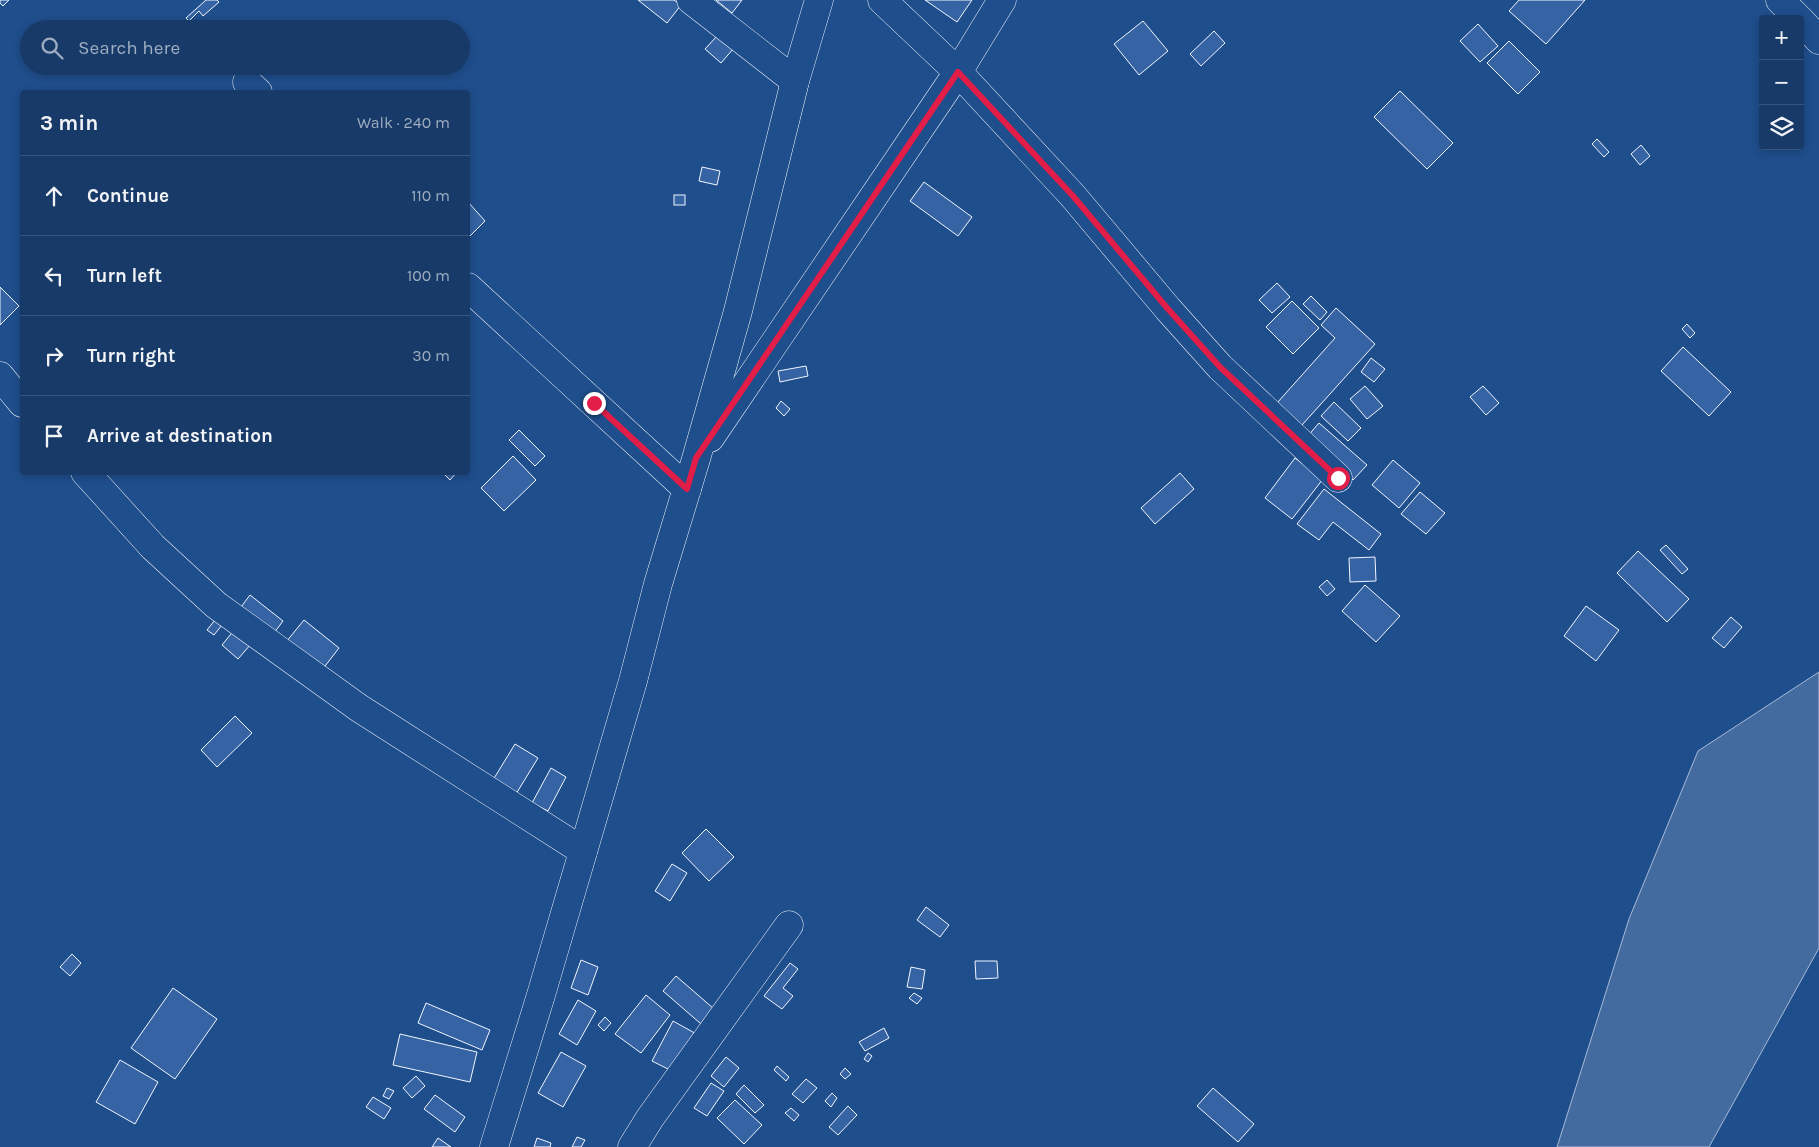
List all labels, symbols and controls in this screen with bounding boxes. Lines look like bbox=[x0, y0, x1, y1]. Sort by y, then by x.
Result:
map controls bbox=[1759, 15, 1804, 150]
button: + bbox=[1759, 15, 1804, 60]
search box bbox=[20, 20, 470, 75]
icon: search bbox=[38, 34, 66, 62]
text: Search here bbox=[78, 37, 180, 59]
button: − bbox=[1759, 60, 1804, 105]
button: layers bbox=[1759, 105, 1804, 150]
text: 3 min bbox=[40, 111, 98, 135]
text: Walk · 240 m bbox=[357, 113, 450, 132]
icon: ahead bbox=[40, 182, 68, 210]
text: Continue bbox=[87, 185, 169, 207]
text: 110 m bbox=[411, 186, 450, 205]
icon: left bbox=[40, 262, 68, 290]
text: Turn left bbox=[87, 265, 162, 287]
text: 100 m bbox=[407, 266, 450, 285]
icon: right bbox=[40, 342, 68, 370]
text: Turn right bbox=[87, 345, 176, 367]
text: 30 m bbox=[412, 346, 450, 365]
route end bbox=[583, 392, 606, 415]
icon: arrive bbox=[40, 422, 68, 450]
text: Arrive at destination bbox=[87, 425, 273, 447]
route start bbox=[1327, 467, 1350, 490]

